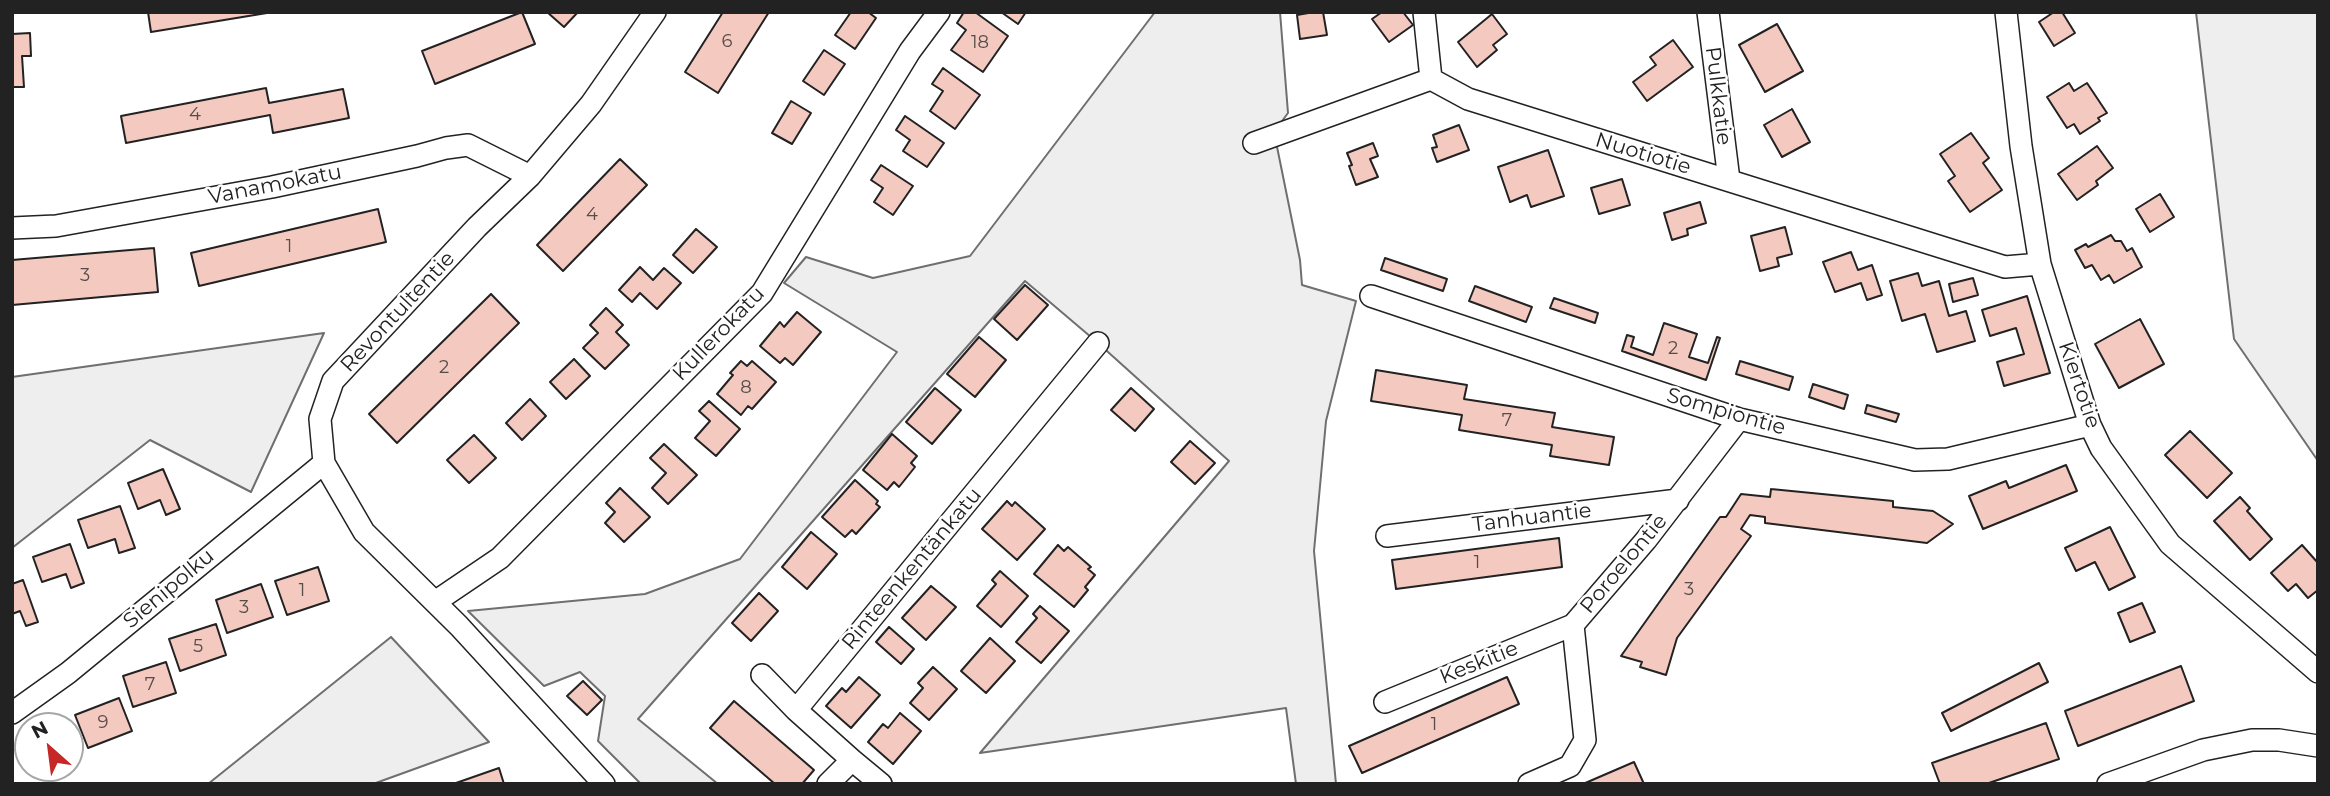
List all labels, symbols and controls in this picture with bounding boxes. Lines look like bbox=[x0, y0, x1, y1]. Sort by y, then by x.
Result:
house number: 6 bbox=[722, 31, 732, 53]
house number: 18 bbox=[971, 32, 989, 54]
street label: Pulkkatie bbox=[1699, 45, 1737, 147]
house number: 4 bbox=[189, 104, 201, 126]
street label: Nuotiotie bbox=[1592, 128, 1694, 180]
street label: Vanamokatu bbox=[206, 160, 344, 210]
house number: 4 bbox=[586, 204, 598, 226]
house number: 1 bbox=[286, 236, 292, 258]
street label: Revontultentie bbox=[336, 246, 460, 378]
house number: 3 bbox=[80, 265, 90, 287]
street label: Kullerokatu bbox=[668, 282, 770, 386]
house number: 2 bbox=[1668, 338, 1678, 360]
street label: Kiertotie bbox=[2052, 338, 2106, 432]
house number: 2 bbox=[439, 357, 449, 379]
house number: 8 bbox=[740, 377, 752, 399]
street label: Sompiontie bbox=[1664, 383, 1788, 441]
house number: 7 bbox=[1502, 410, 1512, 432]
street label: Rinteenkentänkatu bbox=[837, 483, 987, 655]
street label: Tanhuantie bbox=[1471, 498, 1593, 538]
street label: Poroelontie bbox=[1575, 509, 1673, 619]
street label: Sienipolku bbox=[119, 544, 219, 634]
house number: 1 bbox=[1474, 552, 1480, 574]
house number: 3 bbox=[1684, 579, 1694, 601]
house number: 1 bbox=[299, 580, 305, 602]
house number: 3 bbox=[239, 597, 249, 619]
house number: 5 bbox=[193, 636, 203, 658]
street label: Keskitie bbox=[1436, 636, 1522, 690]
house number: 7 bbox=[145, 674, 155, 696]
north arrow bbox=[14, 712, 84, 782]
house number: 9 bbox=[98, 712, 108, 734]
house number: 1 bbox=[1431, 714, 1437, 736]
text: N bbox=[28, 716, 52, 744]

